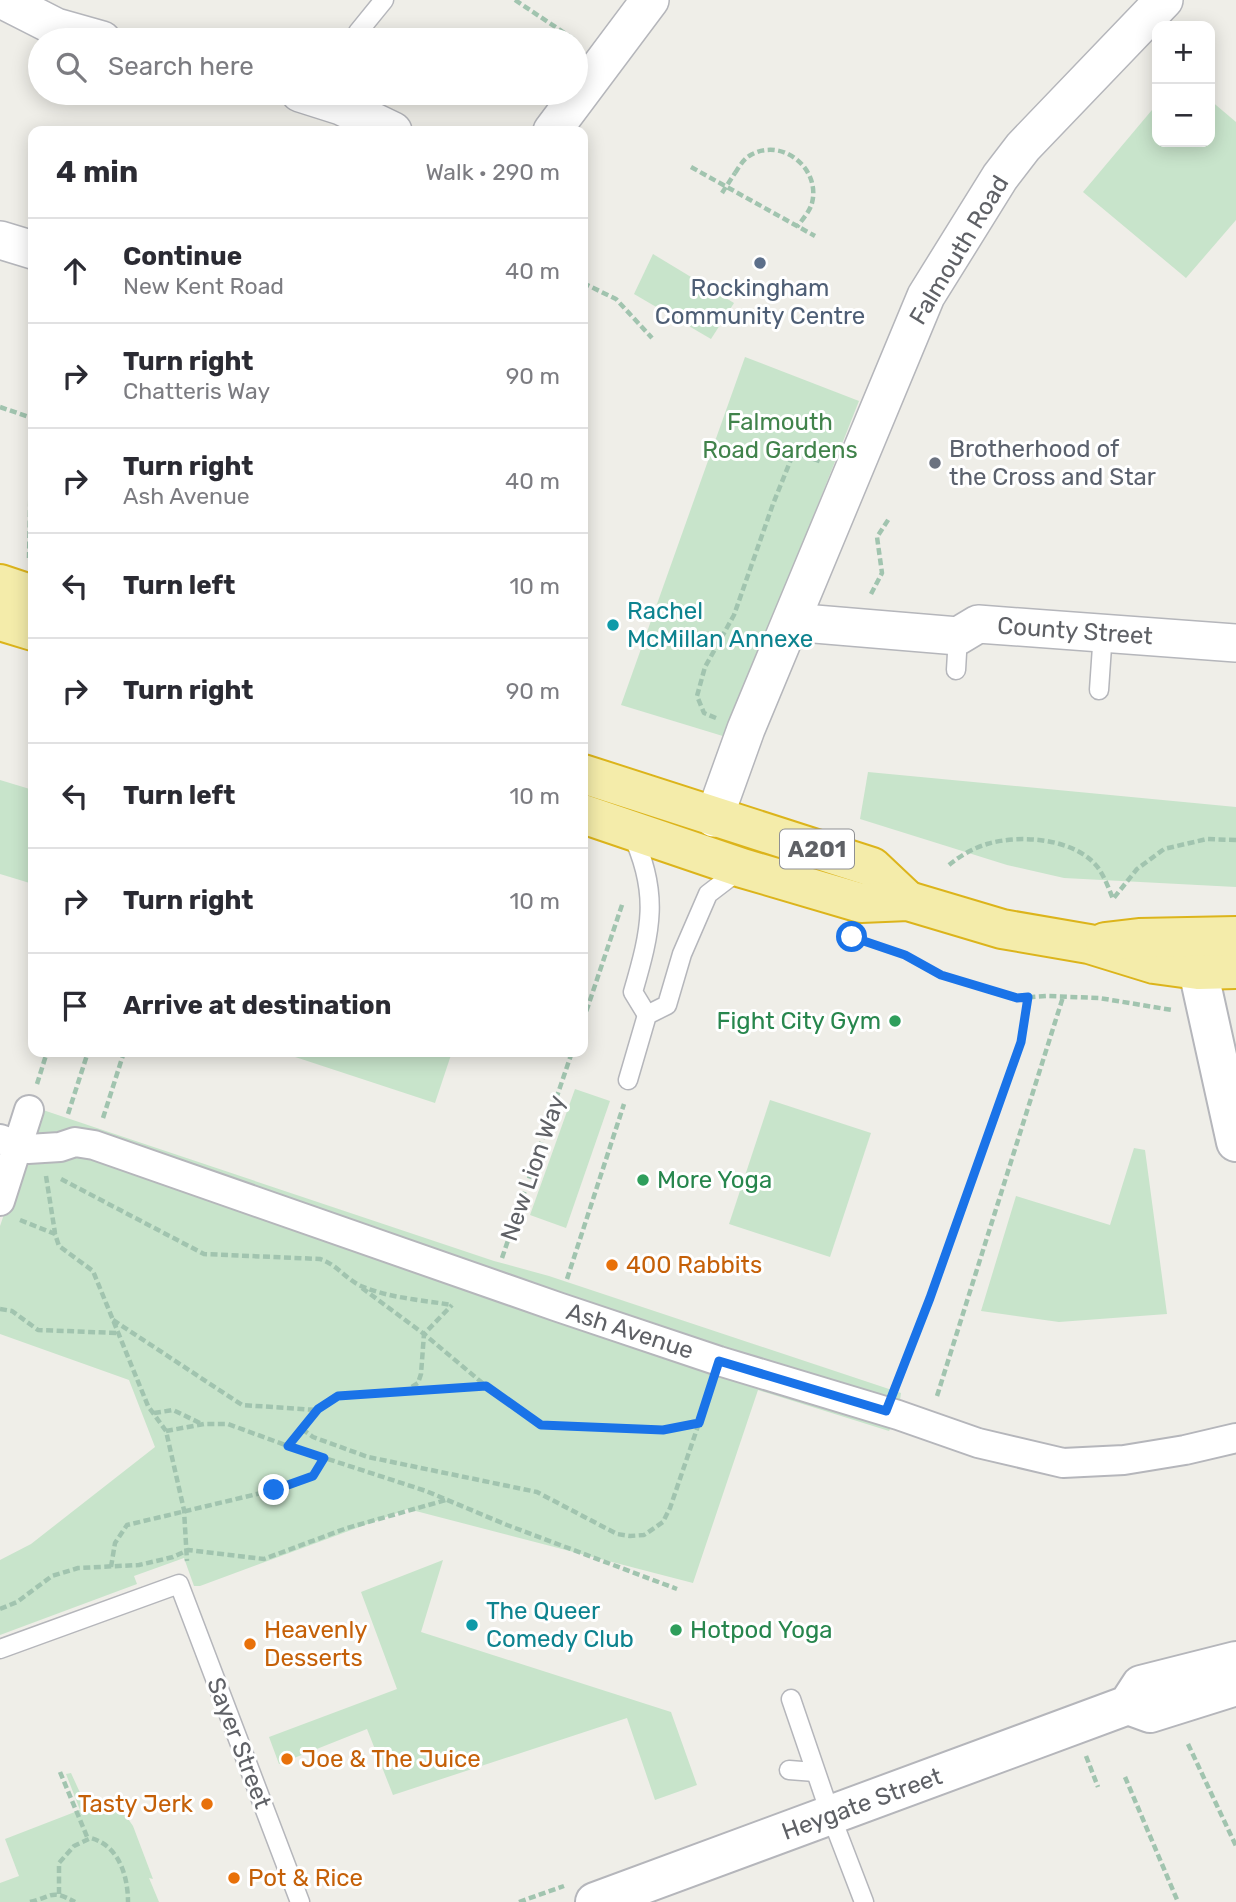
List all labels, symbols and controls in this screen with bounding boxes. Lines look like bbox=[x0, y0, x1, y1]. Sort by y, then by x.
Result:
map controls bbox=[1152, 21, 1215, 147]
button: + bbox=[1152, 21, 1215, 84]
search box bbox=[28, 28, 588, 105]
icon: search bbox=[52, 48, 90, 86]
text: Search here bbox=[108, 51, 254, 82]
button: − bbox=[1152, 84, 1215, 147]
text: 4 min bbox=[56, 154, 138, 190]
text: Walk · 290 m bbox=[425, 158, 560, 186]
street label: Falmouth Road bbox=[904, 170, 1014, 330]
text: Continue bbox=[123, 241, 242, 272]
icon: ahead bbox=[56, 252, 94, 290]
marker: Rockingham Community Centre bbox=[752, 255, 768, 271]
text: 40 m bbox=[505, 257, 560, 285]
text: New Kent Road bbox=[123, 272, 284, 300]
place label: Rockingham Community Centre bbox=[655, 274, 865, 330]
text: Turn right bbox=[123, 346, 253, 377]
icon: right bbox=[56, 357, 94, 395]
text: 90 m bbox=[506, 362, 560, 390]
text: Chatteris Way bbox=[123, 377, 270, 405]
park label: Falmouth Road Gardens bbox=[702, 408, 858, 464]
place label: Brotherhood of the Cross and Star bbox=[949, 435, 1156, 491]
text: Turn right bbox=[123, 451, 253, 482]
marker: Brotherhood of the Cross and Star bbox=[927, 455, 943, 471]
icon: right bbox=[56, 462, 94, 500]
text: 40 m bbox=[505, 467, 560, 495]
text: Ash Avenue bbox=[123, 482, 250, 510]
icon: left bbox=[56, 567, 94, 605]
text: Turn left bbox=[123, 570, 235, 601]
text: 10 m bbox=[509, 572, 560, 600]
place label: Rachel McMillan Annexe bbox=[627, 597, 813, 653]
street label: County Street bbox=[996, 612, 1154, 650]
marker: Rachel McMillan Annexe bbox=[605, 617, 621, 633]
icon: right bbox=[56, 672, 94, 710]
text: Turn right bbox=[123, 675, 253, 706]
text: 90 m bbox=[506, 677, 560, 705]
icon: left bbox=[56, 777, 94, 815]
text: Turn left bbox=[123, 780, 235, 811]
text: 10 m bbox=[509, 782, 560, 810]
road number: A201 bbox=[780, 830, 854, 869]
icon: right bbox=[56, 882, 94, 920]
text: Turn right bbox=[123, 885, 253, 916]
text: 10 m bbox=[509, 887, 560, 915]
route start bbox=[836, 921, 867, 952]
icon: arrive bbox=[56, 987, 94, 1025]
text: Arrive at destination bbox=[123, 990, 391, 1021]
place label: Fight City Gym bbox=[717, 1007, 881, 1035]
marker: Fight City Gym bbox=[887, 1013, 903, 1029]
street label: New Lion Way bbox=[495, 1091, 571, 1245]
place label: More Yoga bbox=[657, 1166, 772, 1194]
marker: More Yoga bbox=[635, 1172, 651, 1188]
place label: 400 Rabbits bbox=[626, 1251, 762, 1279]
marker: 400 Rabbits bbox=[604, 1257, 620, 1273]
street label: Ash Avenue bbox=[563, 1297, 697, 1365]
route end bbox=[258, 1474, 289, 1505]
place label: The Queer Comedy Club bbox=[486, 1597, 634, 1653]
place label: Heavenly Desserts bbox=[264, 1616, 368, 1672]
place label: Hotpod Yoga bbox=[690, 1616, 833, 1644]
marker: The Queer Comedy Club bbox=[464, 1617, 480, 1633]
marker: Hotpod Yoga bbox=[668, 1622, 684, 1638]
marker: Heavenly Desserts bbox=[242, 1636, 258, 1652]
street label: Sayer Street bbox=[201, 1674, 277, 1812]
place label: Joe & The Juice bbox=[301, 1745, 481, 1773]
marker: Joe & The Juice bbox=[279, 1751, 295, 1767]
street label: Heygate Street bbox=[778, 1762, 946, 1846]
place label: Tasty Jerk bbox=[78, 1790, 194, 1818]
marker: Tasty Jerk bbox=[199, 1796, 215, 1812]
place label: Pot & Rice bbox=[248, 1864, 363, 1892]
marker: Pot & Rice bbox=[226, 1870, 242, 1886]

